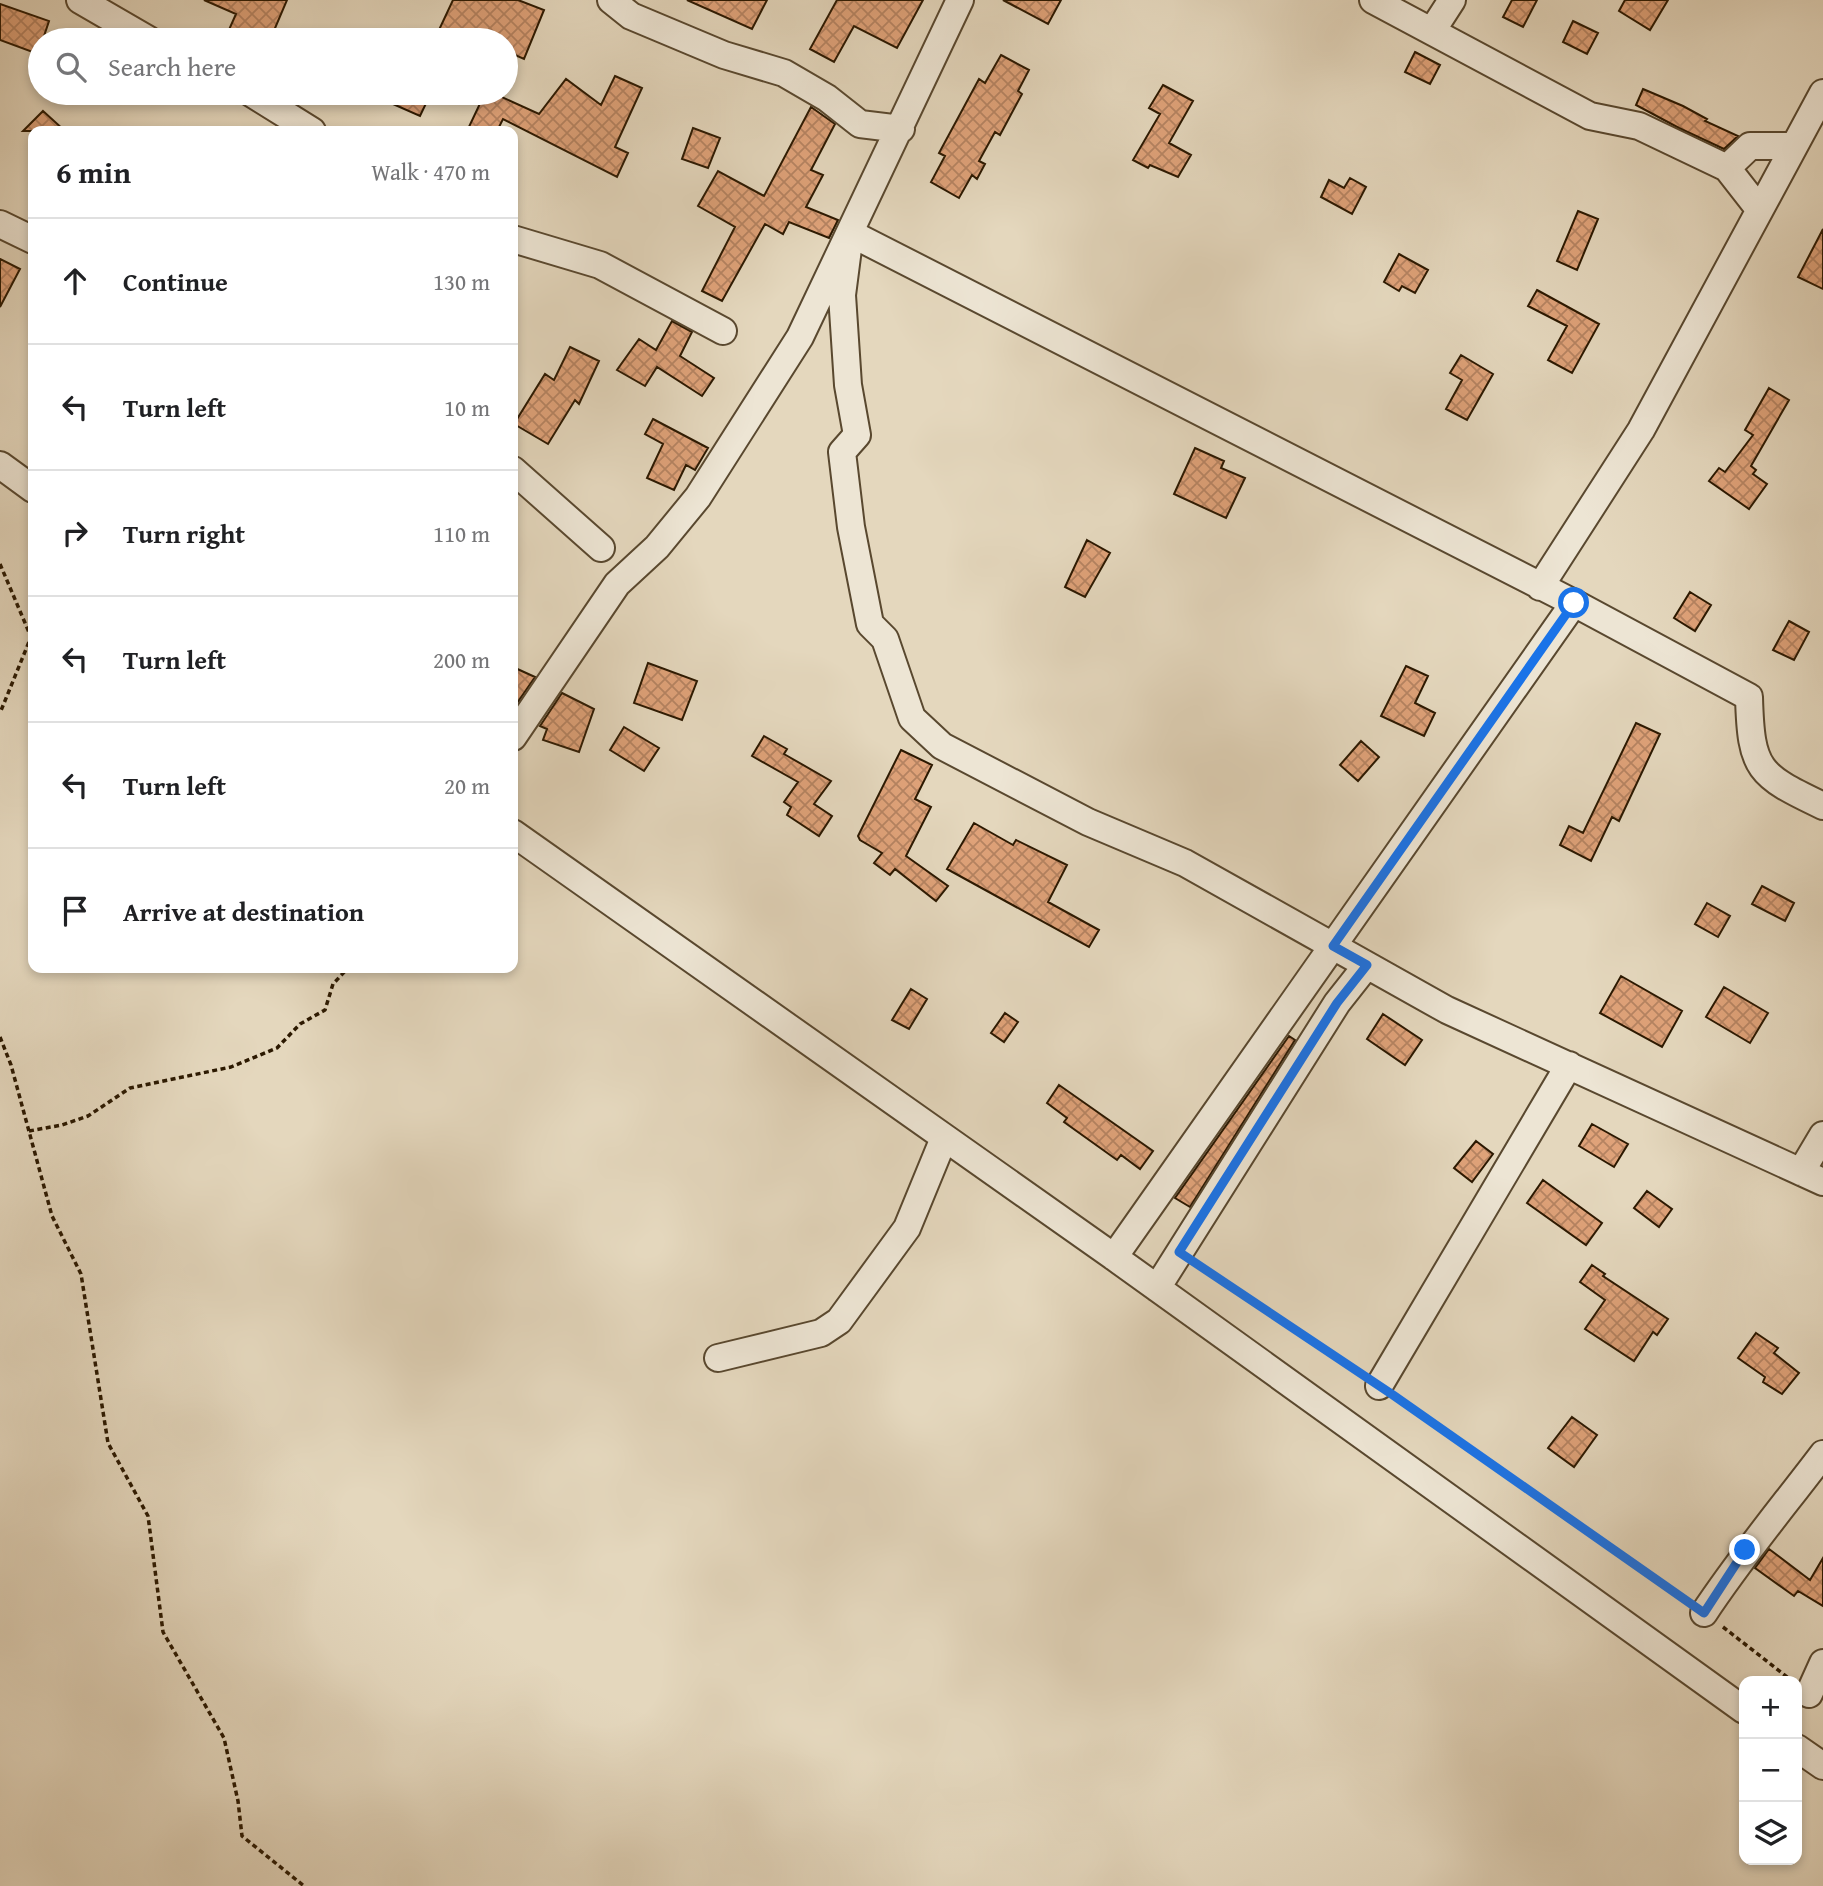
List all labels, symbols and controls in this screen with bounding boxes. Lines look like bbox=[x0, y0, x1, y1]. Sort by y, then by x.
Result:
search box bbox=[28, 28, 518, 105]
text: Search here bbox=[108, 47, 236, 86]
icon: search bbox=[52, 48, 90, 86]
text: 6 min bbox=[56, 150, 131, 194]
text: Walk · 470 m bbox=[371, 155, 490, 188]
icon: ahead bbox=[56, 262, 94, 300]
text: Continue bbox=[123, 262, 228, 301]
text: 130 m bbox=[433, 265, 490, 298]
icon: left bbox=[56, 388, 94, 426]
text: Turn left bbox=[123, 388, 226, 427]
text: 10 m bbox=[444, 391, 490, 424]
icon: right bbox=[56, 514, 94, 552]
text: Turn right bbox=[123, 514, 245, 553]
text: 110 m bbox=[433, 517, 490, 550]
route start bbox=[1558, 587, 1589, 618]
icon: left bbox=[56, 640, 94, 678]
text: Turn left bbox=[123, 640, 226, 679]
text: 200 m bbox=[433, 643, 490, 676]
icon: left bbox=[56, 766, 94, 804]
text: Turn left bbox=[123, 766, 226, 805]
text: 20 m bbox=[444, 769, 490, 802]
icon: arrive bbox=[56, 892, 94, 930]
text: Arrive at destination bbox=[123, 892, 364, 931]
route end bbox=[1729, 1534, 1760, 1565]
map controls bbox=[1739, 1676, 1802, 1865]
button: + bbox=[1739, 1676, 1802, 1739]
button: − bbox=[1739, 1739, 1802, 1802]
button: layers bbox=[1739, 1802, 1802, 1865]

